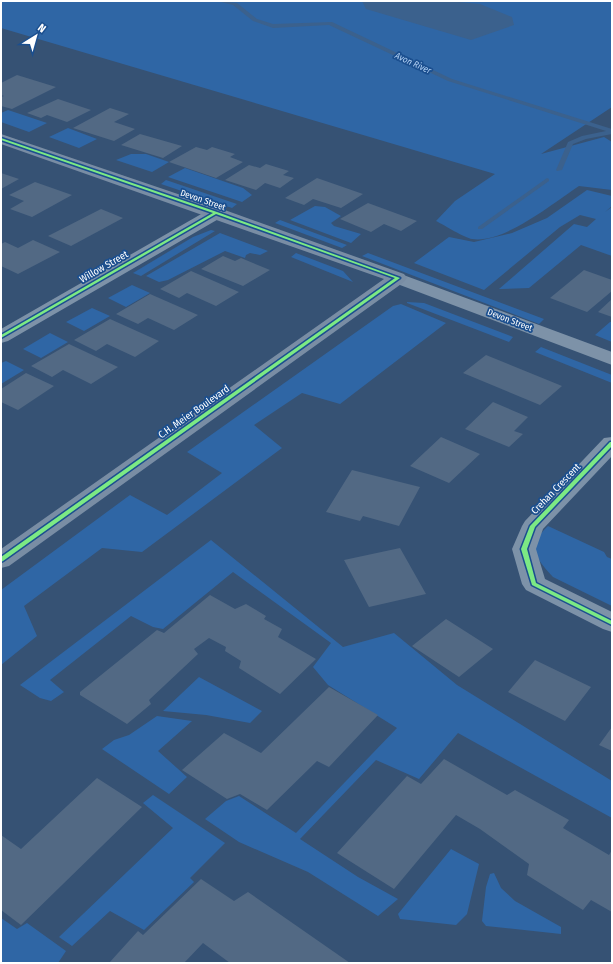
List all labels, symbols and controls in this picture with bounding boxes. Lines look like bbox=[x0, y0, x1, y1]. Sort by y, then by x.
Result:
north arrow bbox=[16, 16, 56, 56]
text: N bbox=[35, 21, 48, 36]
water label: Avon River bbox=[392, 50, 433, 76]
street label: Devon Street bbox=[179, 188, 227, 212]
street label: Willow Street bbox=[78, 248, 131, 286]
street label: Devon Street bbox=[486, 307, 534, 333]
street label: C.H. Meier Boulevard bbox=[156, 383, 232, 441]
street label: Crehan Crescent bbox=[529, 461, 584, 517]

